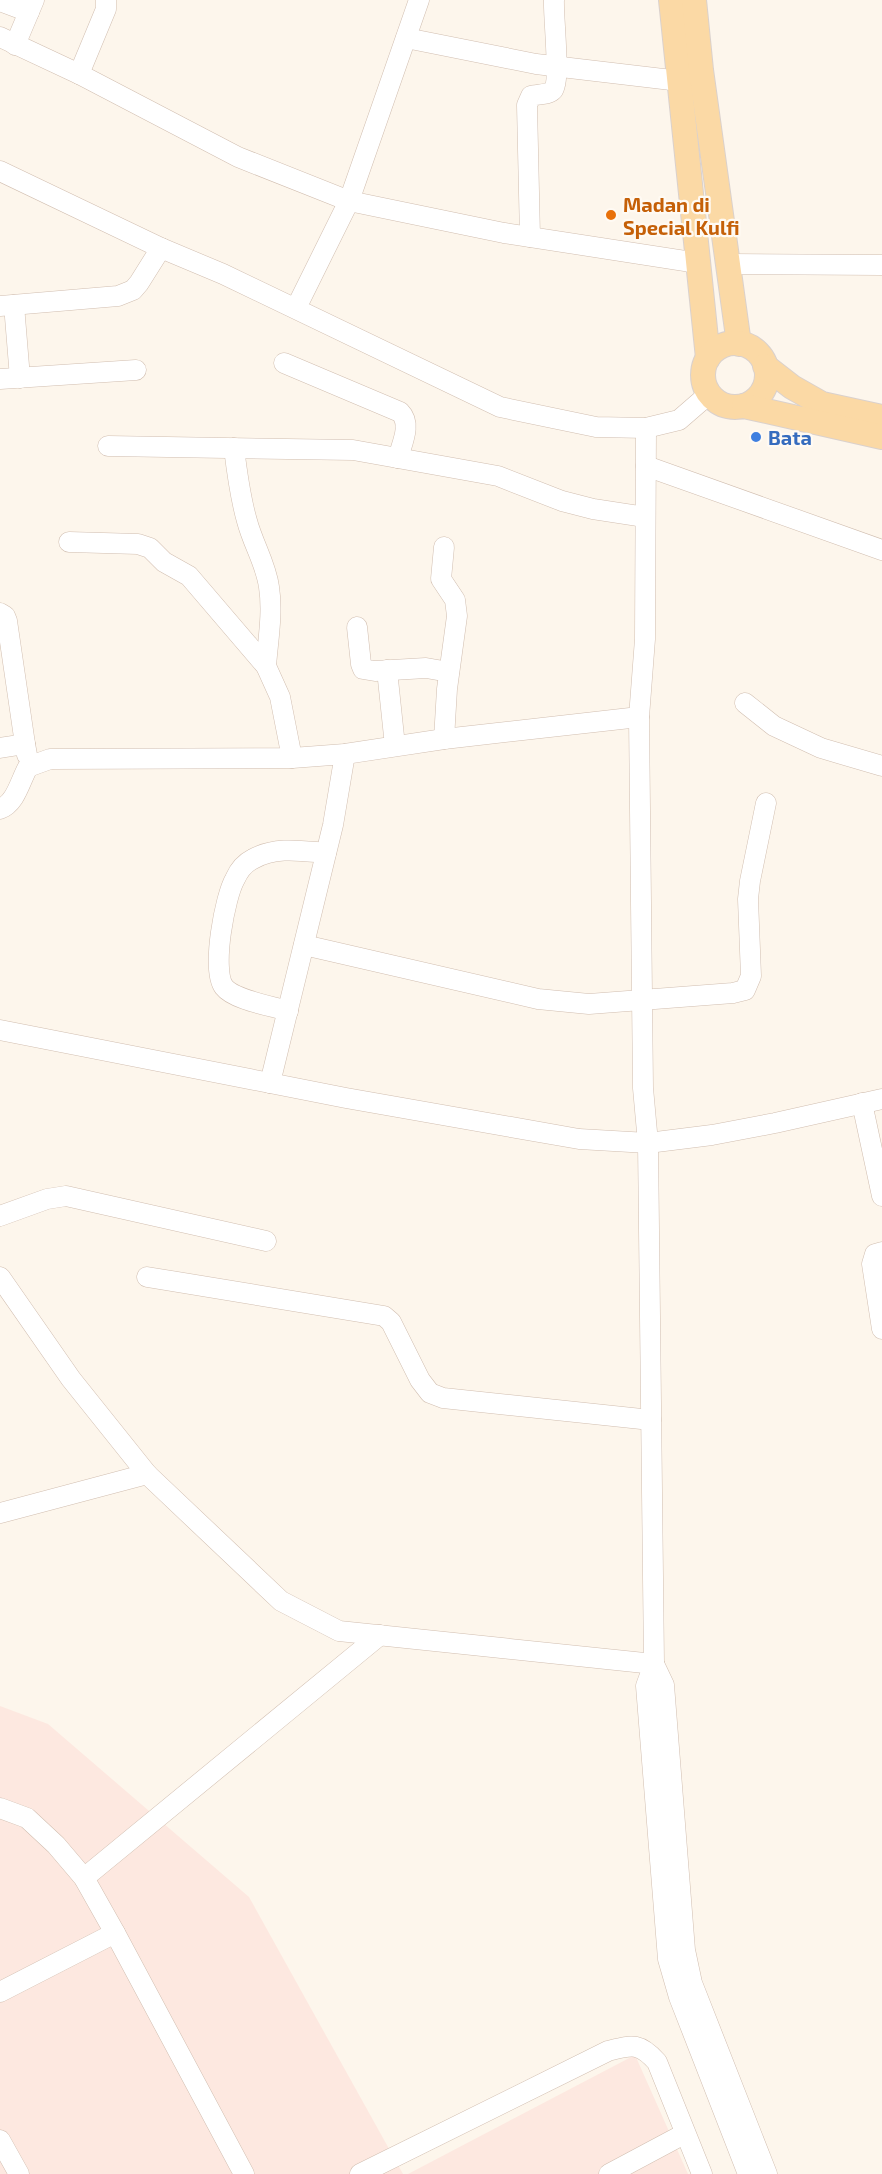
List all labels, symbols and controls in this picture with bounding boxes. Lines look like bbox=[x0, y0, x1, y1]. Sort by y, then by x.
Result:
place label: Madan di Special Kulfi bbox=[623, 192, 740, 239]
marker: Madan di Special Kulfi bbox=[604, 208, 618, 222]
place label: Bata bbox=[768, 425, 812, 449]
marker: Bata bbox=[749, 430, 763, 444]

